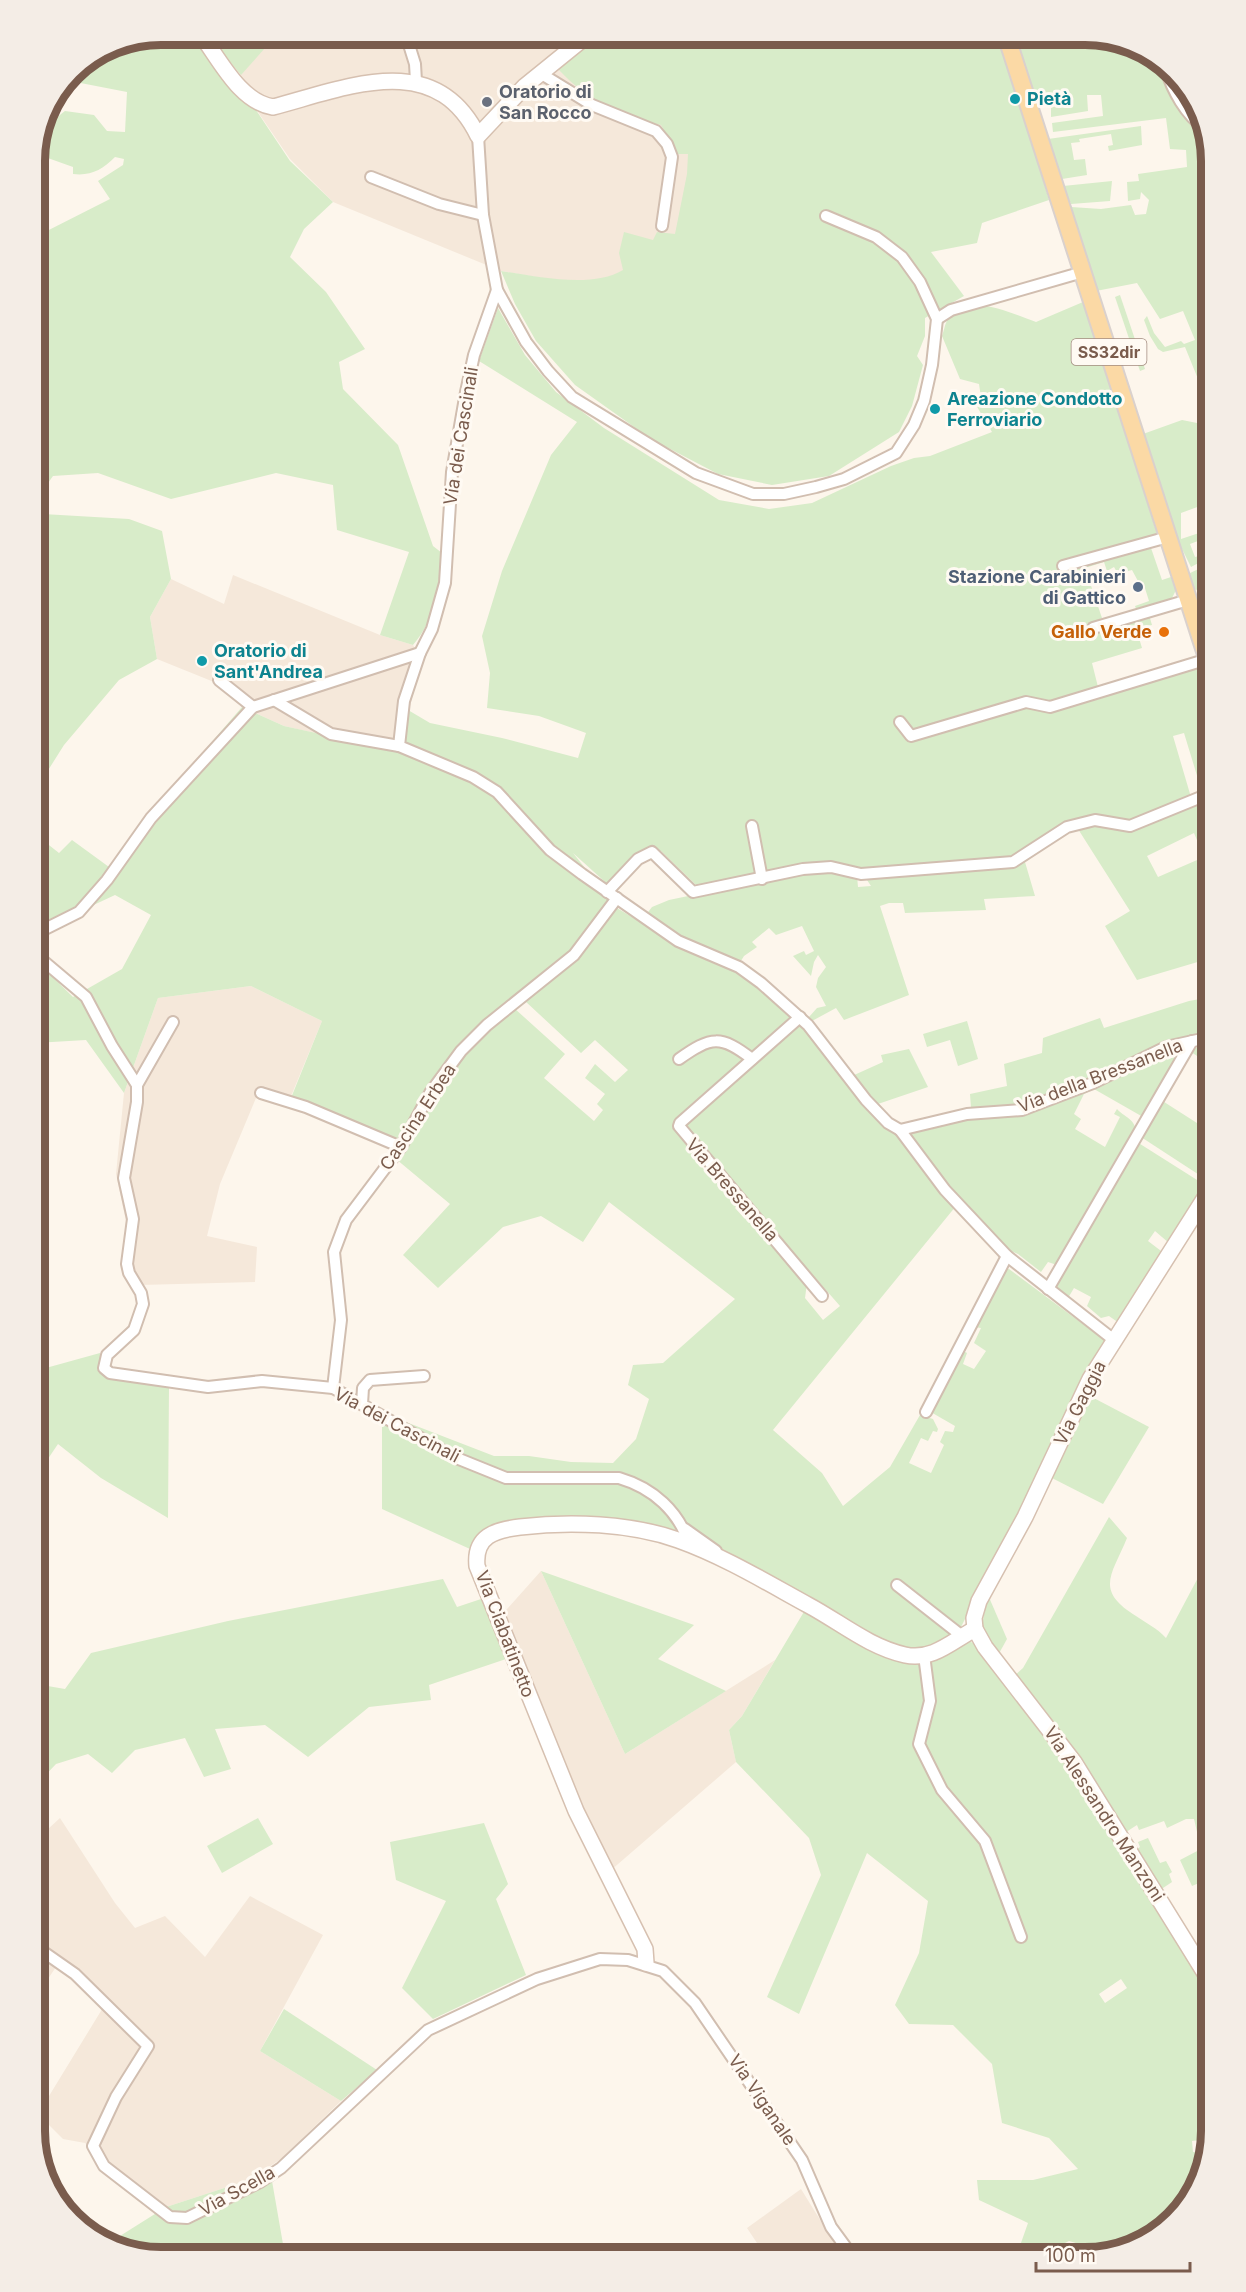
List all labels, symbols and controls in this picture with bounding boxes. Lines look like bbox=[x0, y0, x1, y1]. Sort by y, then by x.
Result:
place label: Oratorio di San Rocco bbox=[499, 81, 592, 123]
place label: Pietà bbox=[1027, 88, 1071, 109]
marker: Pietà bbox=[1008, 92, 1022, 106]
marker: Oratorio di San Rocco bbox=[480, 95, 494, 109]
road number: SS32dir bbox=[1072, 339, 1146, 365]
street label: Via dei Cascinali bbox=[439, 365, 482, 507]
place label: Areazione Condotto Ferroviario bbox=[947, 388, 1122, 430]
marker: Areazione Condotto Ferroviario bbox=[928, 402, 942, 416]
place label: Stazione Carabinieri di Gattico bbox=[948, 566, 1126, 608]
marker: Stazione Carabinieri di Gattico bbox=[1131, 580, 1145, 594]
place label: Gallo Verde bbox=[1051, 621, 1152, 642]
marker: Gallo Verde bbox=[1157, 625, 1171, 639]
place label: Oratorio di Sant'Andrea bbox=[214, 640, 323, 682]
marker: Oratorio di Sant'Andrea bbox=[195, 654, 209, 668]
street label: Via della Bressanella bbox=[1014, 1034, 1185, 1117]
street label: Cascina Erbea bbox=[375, 1059, 460, 1174]
street label: Via Bressanella bbox=[682, 1134, 783, 1246]
street label: Via Gaggia bbox=[1049, 1357, 1110, 1449]
street label: Via dei Cascinali bbox=[331, 1382, 464, 1467]
street label: Via Ciabatinetto bbox=[472, 1567, 539, 1700]
street label: Via Alessandro Manzoni bbox=[1040, 1722, 1169, 1905]
street label: Via Viganale bbox=[724, 2050, 801, 2149]
street label: Via Scella bbox=[195, 2161, 278, 2220]
scale bar bbox=[1036, 2235, 1190, 2273]
text: 100 m bbox=[1045, 2245, 1096, 2266]

